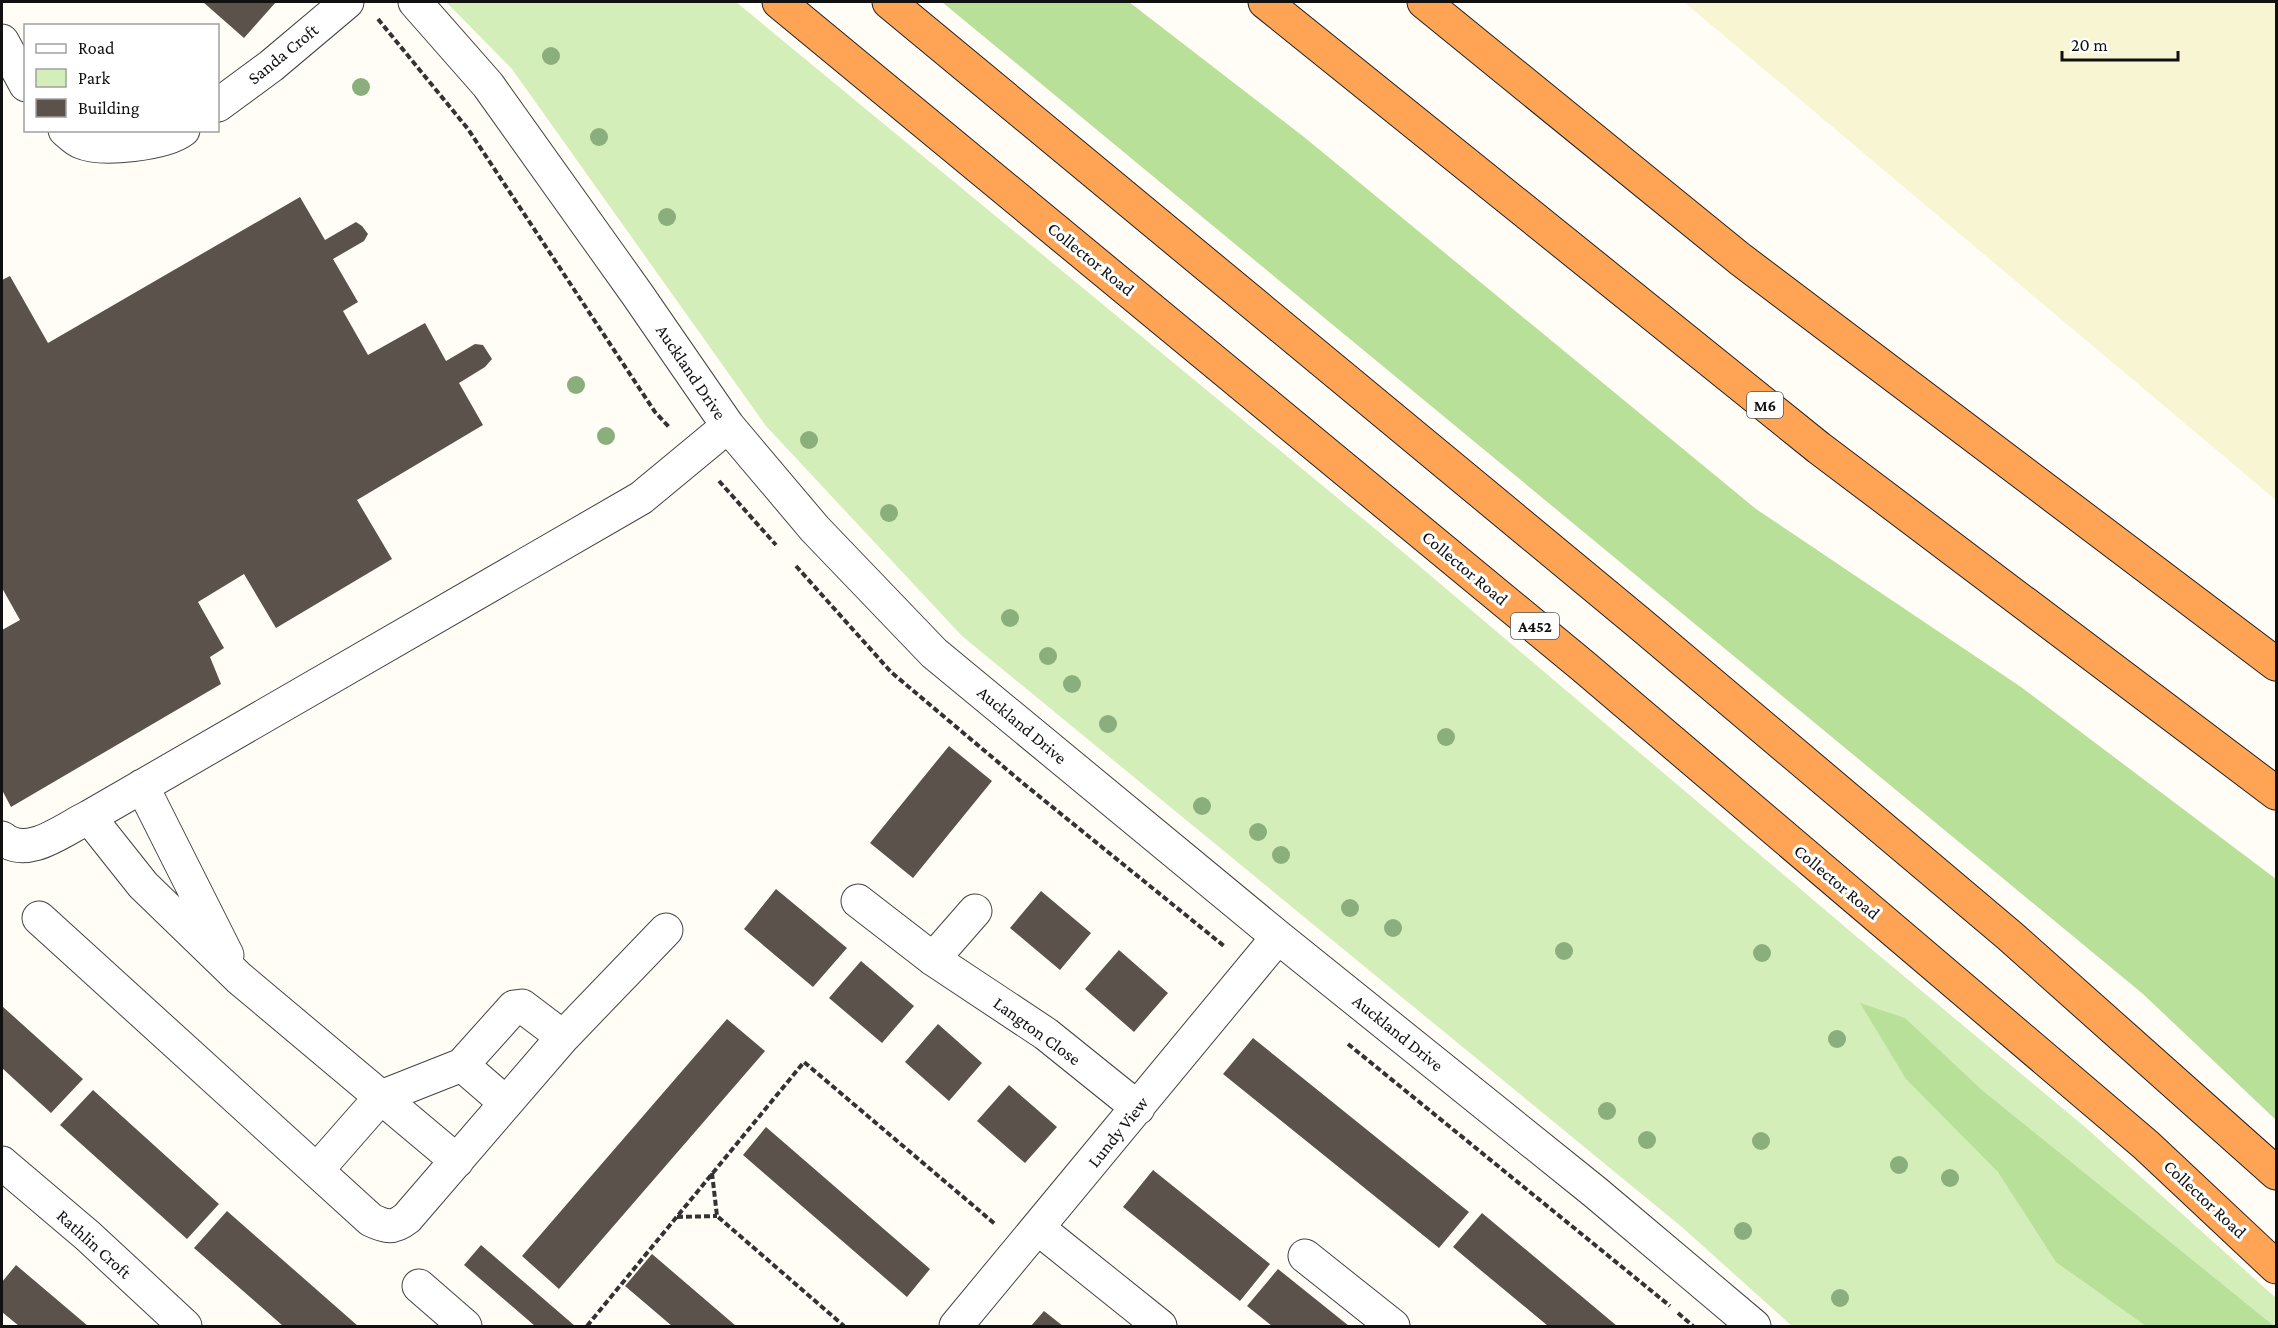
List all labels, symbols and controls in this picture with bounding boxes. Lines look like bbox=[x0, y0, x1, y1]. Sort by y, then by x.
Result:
street label: Sanda Croft bbox=[244, 19, 323, 88]
legend bbox=[24, 24, 219, 132]
scale bar bbox=[2062, 24, 2178, 62]
text: 20 m bbox=[2071, 35, 2108, 55]
text: Road bbox=[78, 38, 115, 58]
text: Park bbox=[78, 68, 110, 88]
text: Building bbox=[78, 98, 140, 118]
street label: Collector Road bbox=[1044, 218, 1139, 300]
street label: Auckland Drive bbox=[652, 321, 730, 423]
road number: M6 bbox=[1747, 392, 1783, 418]
street label: Collector Road bbox=[1418, 526, 1512, 610]
road number: A452 bbox=[1511, 613, 1559, 639]
street label: Auckland Drive bbox=[973, 682, 1071, 768]
street label: Collector Road bbox=[1790, 840, 1884, 924]
street label: Auckland Drive bbox=[1349, 991, 1447, 1076]
street label: Langton Close bbox=[990, 993, 1085, 1069]
street label: Lundy View bbox=[1083, 1092, 1153, 1171]
street label: Collector Road bbox=[2160, 1156, 2251, 1243]
street label: Rathlin Croft bbox=[53, 1205, 136, 1283]

